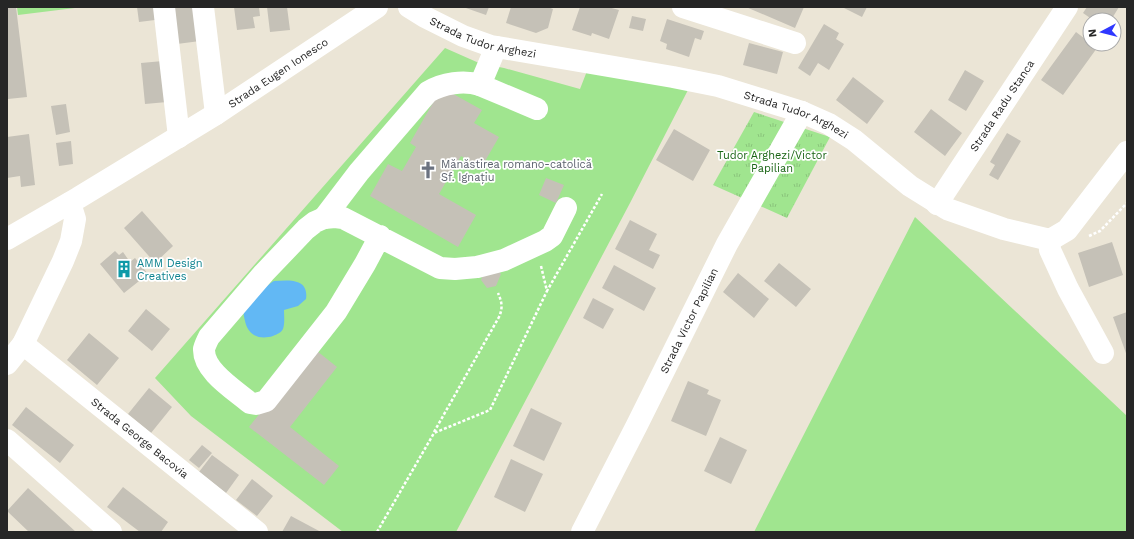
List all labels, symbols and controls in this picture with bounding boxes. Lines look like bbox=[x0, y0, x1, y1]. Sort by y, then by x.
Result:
north arrow bbox=[1082, 12, 1122, 52]
street label: Strada Tudor Arghezi bbox=[427, 14, 537, 61]
text: N bbox=[1086, 28, 1100, 38]
street label: Strada Eugen Ionesco bbox=[226, 35, 331, 111]
street label: Strada Radu Stanca bbox=[968, 58, 1037, 154]
street label: Strada Tudor Arghezi bbox=[742, 88, 851, 142]
park label: Tudor Arghezi/Victor Papilian bbox=[717, 149, 827, 175]
place label: Mănăstirea romano-catolică Sf. Ignațiu bbox=[441, 158, 592, 184]
church icon: Mănăstirea romano-catolică Sf. Ignațiu bbox=[418, 160, 438, 180]
place label: AMM Design Creatives bbox=[137, 257, 202, 283]
building icon: AMM Design Creatives bbox=[114, 259, 134, 279]
street label: Strada Victor Papilian bbox=[658, 266, 721, 376]
street label: Strada George Bacovia bbox=[88, 395, 191, 481]

